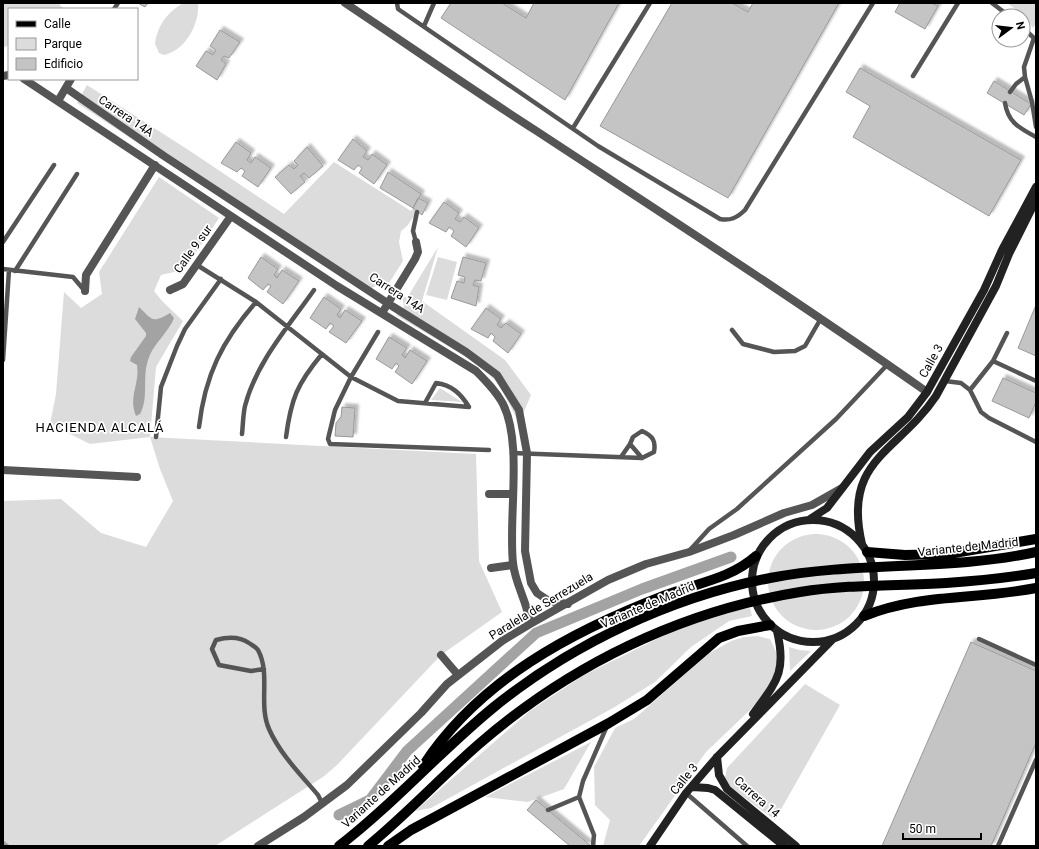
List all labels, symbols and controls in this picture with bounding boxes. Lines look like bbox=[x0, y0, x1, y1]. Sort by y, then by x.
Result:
legend bbox=[8, 8, 138, 80]
north arrow bbox=[991, 8, 1031, 48]
text: Calle bbox=[44, 17, 71, 31]
text: N bbox=[1013, 20, 1028, 31]
text: Parque bbox=[44, 37, 82, 51]
text: Edificio bbox=[44, 57, 83, 71]
street label: Carrera 14A bbox=[96, 92, 156, 140]
street label: Calle 9 sur bbox=[171, 222, 215, 276]
street label: Carrera 14A bbox=[367, 270, 428, 316]
street label: Calle 3 bbox=[916, 342, 946, 380]
district label: HACIENDA ALCALÁ bbox=[35, 420, 165, 435]
street label: Variante de Madrid bbox=[917, 535, 1019, 559]
street label: Paralela de Serrezuela bbox=[487, 569, 595, 643]
street label: Variante de Madrid bbox=[599, 579, 697, 631]
street label: Variante de Madrid bbox=[339, 753, 423, 831]
street label: Calle 3 bbox=[667, 761, 701, 797]
street label: Carrera 14 bbox=[731, 773, 783, 821]
scale bar bbox=[903, 815, 981, 841]
text: 50 m bbox=[909, 822, 936, 836]

